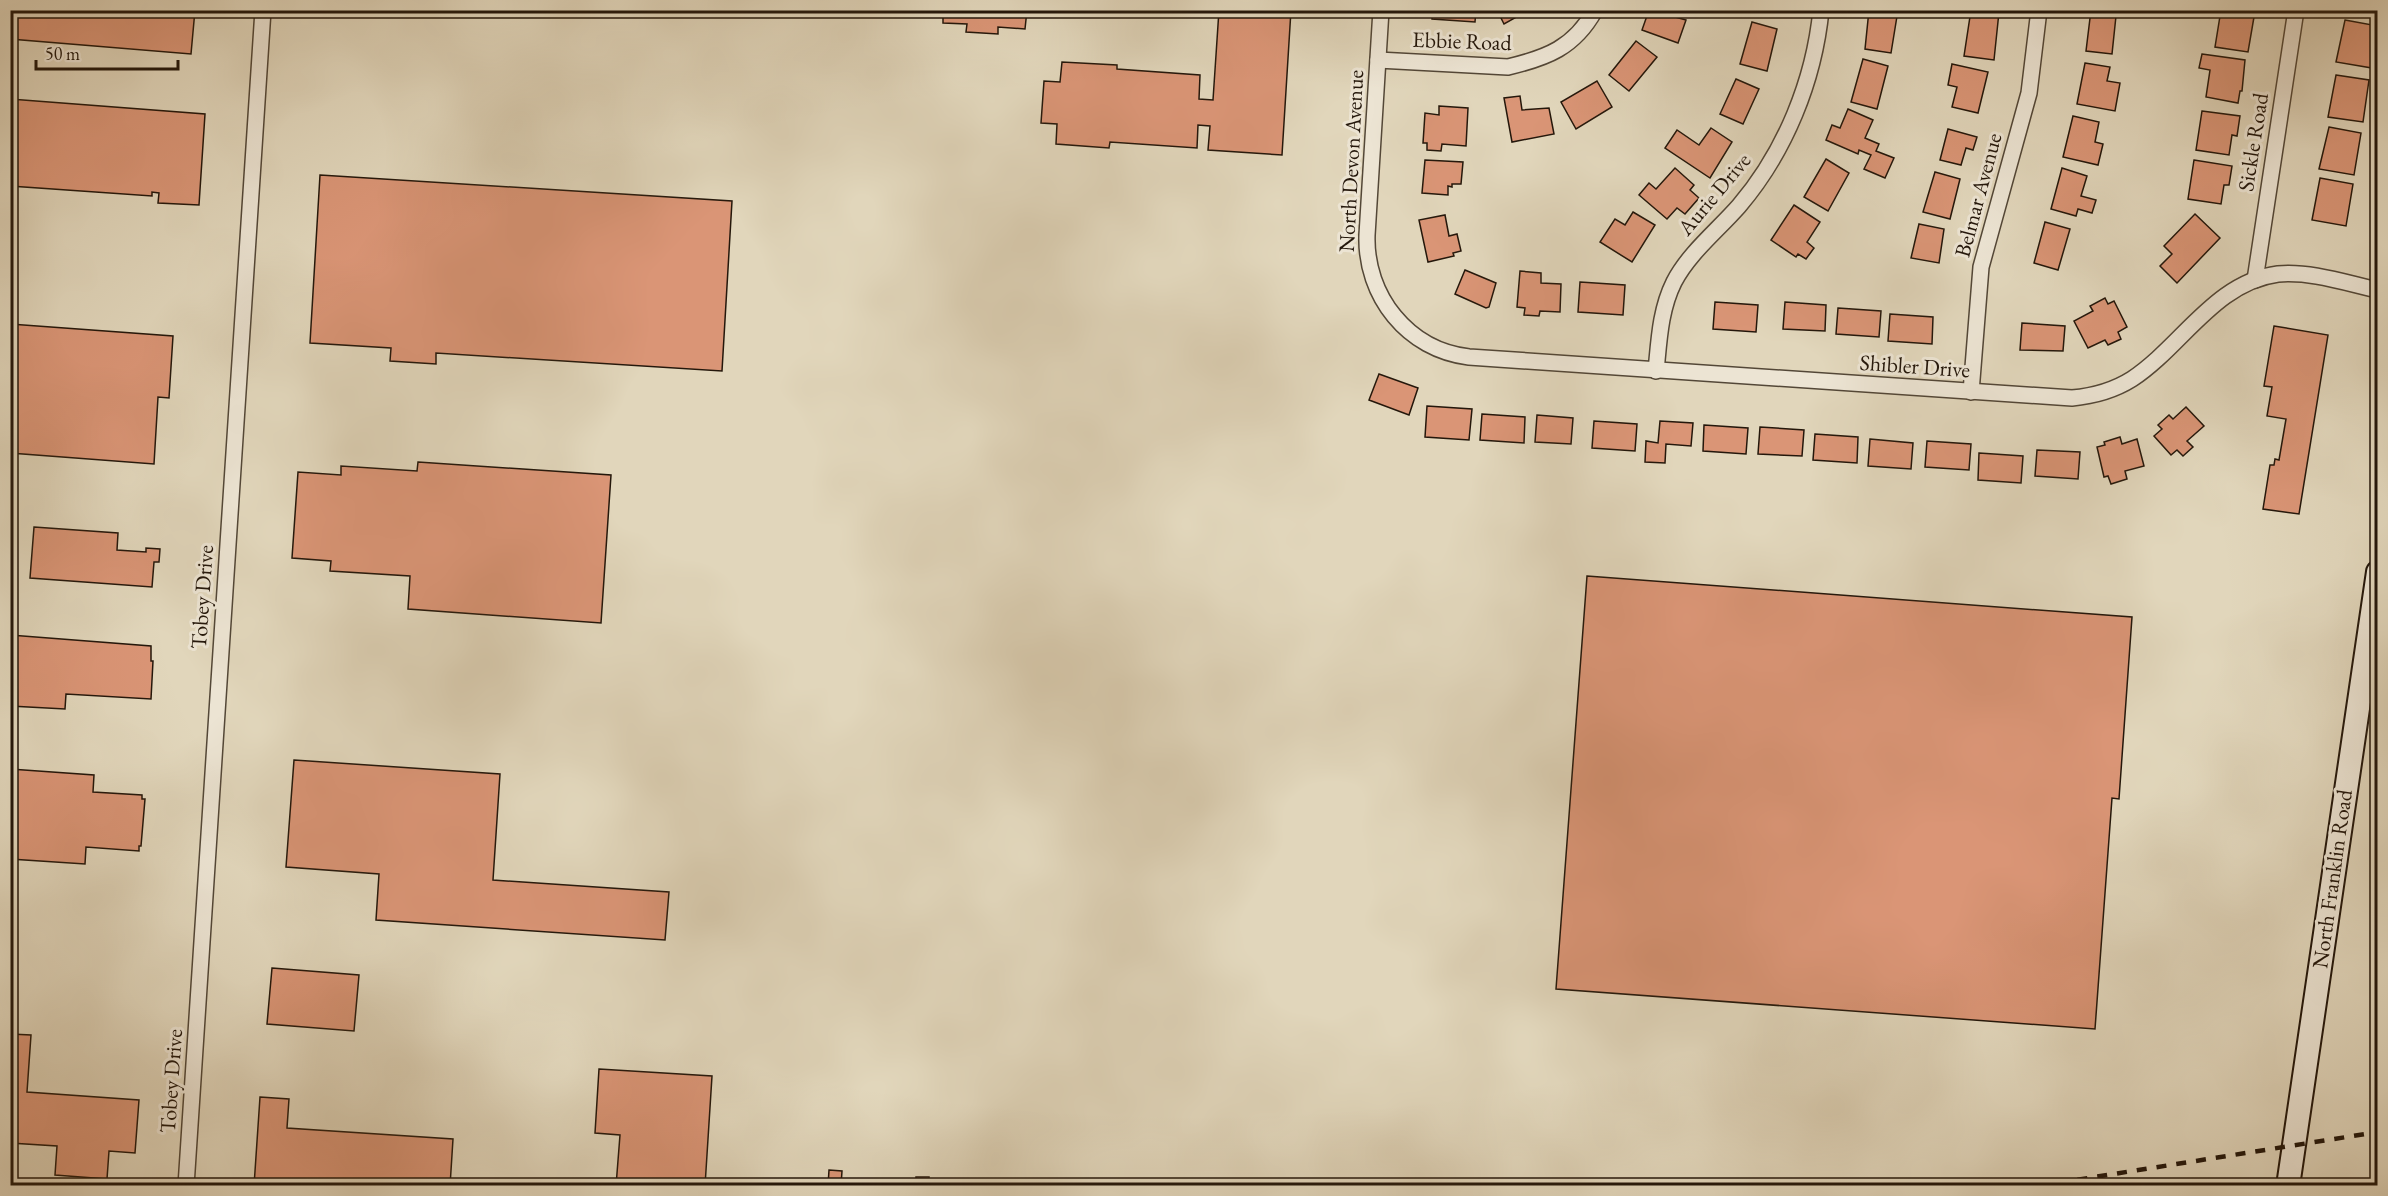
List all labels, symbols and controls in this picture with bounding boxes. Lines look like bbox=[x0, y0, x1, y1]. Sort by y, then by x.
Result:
street label: Ebbie Road bbox=[1412, 25, 1513, 57]
scale bar bbox=[36, 33, 178, 71]
text: 50 m bbox=[45, 42, 80, 65]
street label: North Devon Avenue bbox=[1332, 69, 1370, 253]
street label: Sickle Road bbox=[2231, 90, 2275, 193]
street label: Belmar Avenue bbox=[1947, 129, 2009, 260]
street label: Aurie Drive bbox=[1670, 146, 1757, 242]
street label: Shibler Drive bbox=[1859, 348, 1972, 384]
street label: Tobey Drive bbox=[184, 544, 220, 650]
street label: North Franklin Road bbox=[2305, 787, 2359, 970]
street label: Tobey Drive bbox=[153, 1028, 189, 1134]

